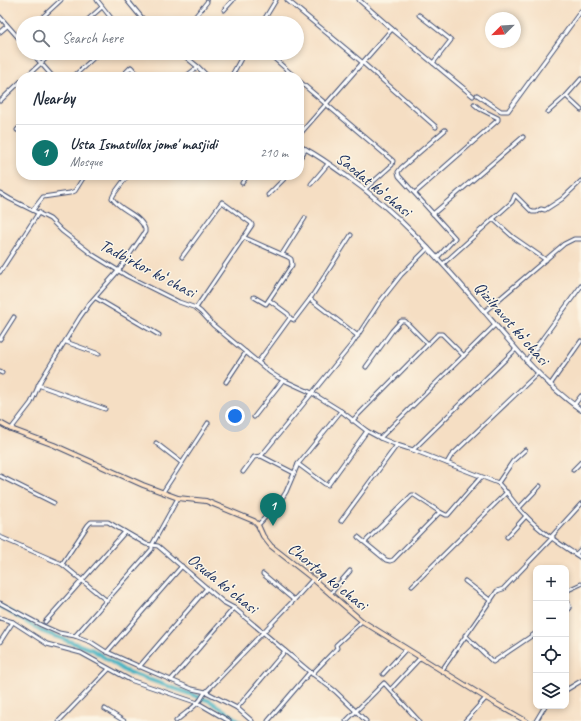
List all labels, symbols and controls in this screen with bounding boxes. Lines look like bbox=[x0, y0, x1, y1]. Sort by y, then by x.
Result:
north arrow bbox=[485, 12, 521, 48]
search box bbox=[16, 16, 304, 60]
icon: search bbox=[30, 27, 52, 49]
text: Search here bbox=[62, 29, 123, 48]
text: Nearby bbox=[32, 88, 75, 109]
text: Usta Ismatullox jome' masjidi bbox=[70, 135, 217, 154]
text: 1 bbox=[42, 145, 48, 161]
text: 210 m bbox=[260, 145, 288, 161]
street label: Saodat koʻchasi bbox=[332, 148, 417, 222]
text: Mosque bbox=[70, 154, 102, 170]
street label: Tadbirkor koʻchasi bbox=[96, 234, 201, 303]
street label: Qizilravot koʻchasi bbox=[470, 277, 555, 371]
your location bbox=[225, 406, 245, 426]
pin: 1 bbox=[260, 493, 286, 526]
street label: Chortoq koʻchasi bbox=[284, 538, 373, 616]
street label: Osuda koʻchasi bbox=[183, 549, 264, 619]
map controls bbox=[533, 565, 569, 709]
button: + bbox=[533, 565, 569, 601]
button: − bbox=[533, 601, 569, 637]
button: locate bbox=[533, 637, 569, 673]
button: layers bbox=[533, 673, 569, 709]

